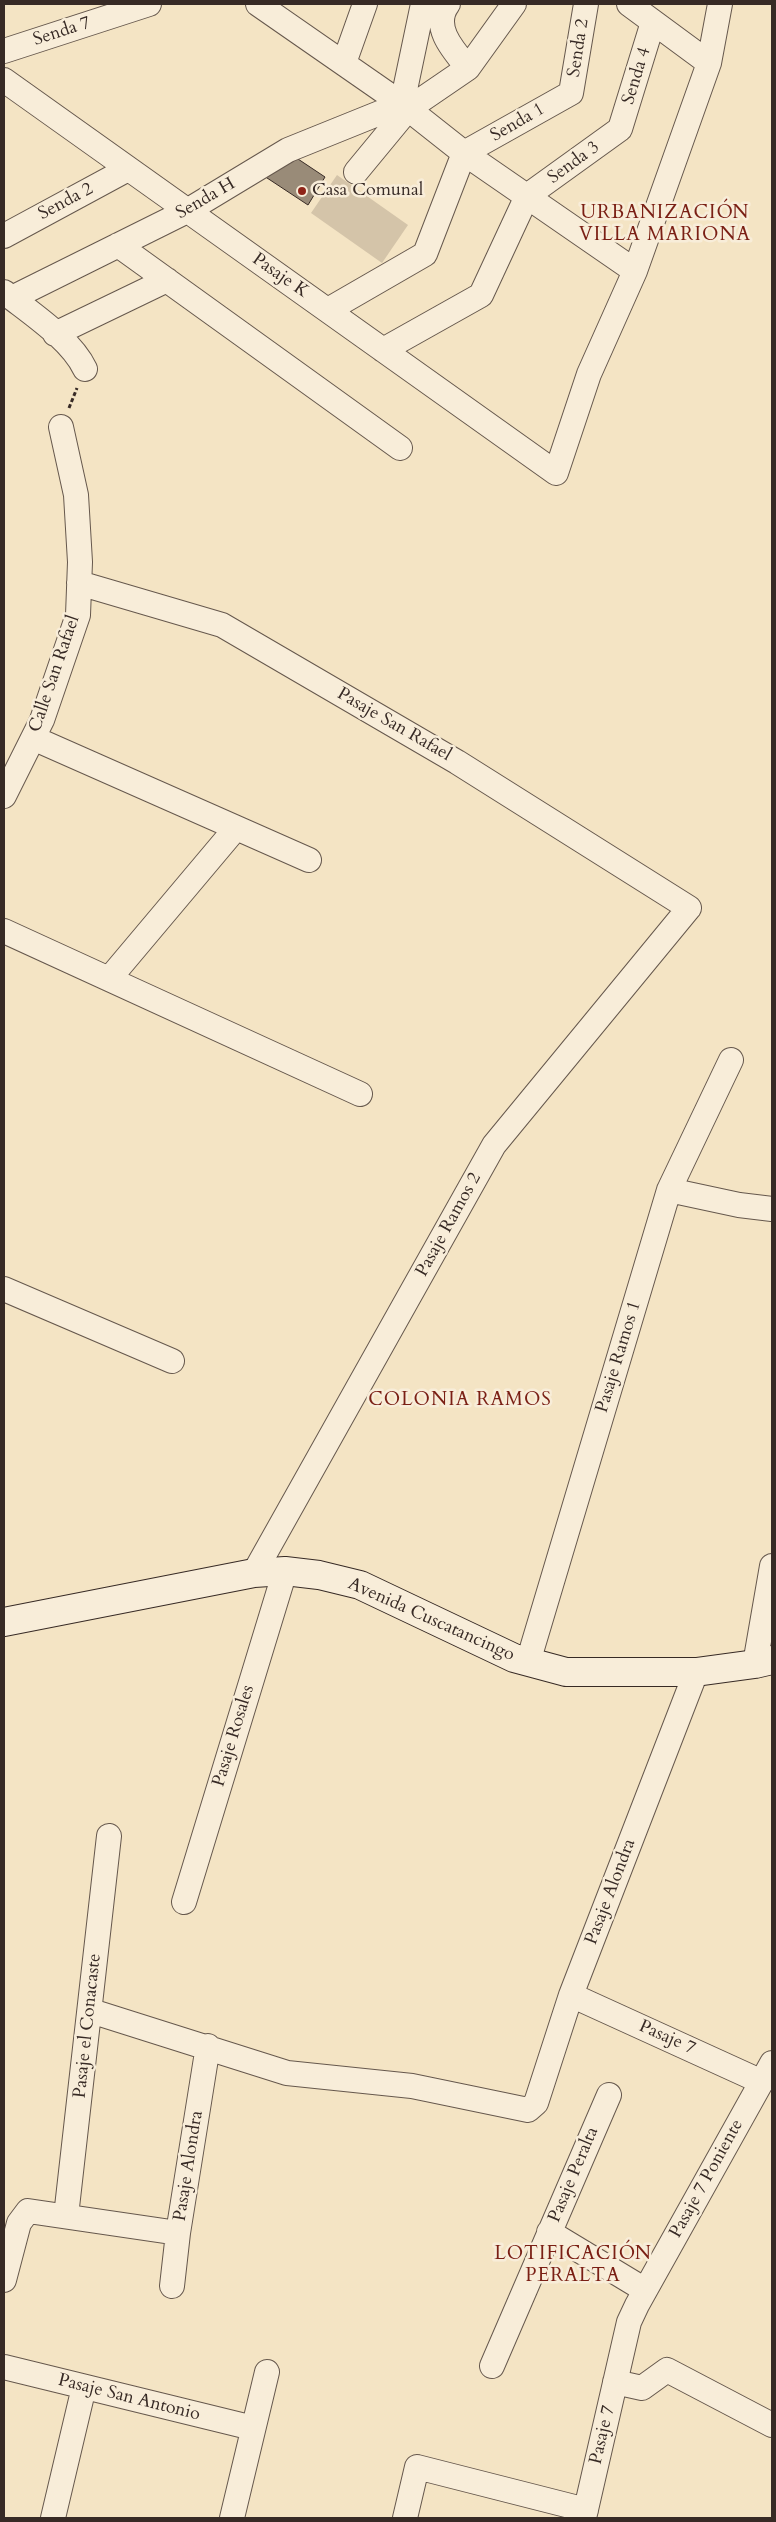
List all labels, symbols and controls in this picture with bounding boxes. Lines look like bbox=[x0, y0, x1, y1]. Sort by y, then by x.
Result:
street label: Senda 7 bbox=[31, 13, 93, 51]
street label: Senda 2 bbox=[564, 17, 594, 79]
street label: Senda 4 bbox=[618, 45, 656, 107]
street label: Senda 1 bbox=[487, 99, 549, 147]
street label: Senda 3 bbox=[544, 137, 604, 189]
street label: Senda H bbox=[173, 173, 239, 225]
street label: Senda 2 bbox=[35, 179, 97, 225]
place label: Casa Comunal bbox=[312, 180, 423, 202]
marker: Casa Comunal bbox=[296, 185, 308, 197]
district label: URBANIZACIÓN VILLA MARIONA bbox=[577, 203, 753, 247]
street label: Pasaje K bbox=[248, 249, 312, 303]
street label: Calle San Rafael bbox=[25, 613, 85, 735]
street label: Pasaje San Rafael bbox=[333, 684, 455, 766]
street label: Pasaje Ramos 2 bbox=[412, 1169, 486, 1281]
street label: Pasaje Ramos 1 bbox=[592, 1299, 646, 1415]
district label: COLONIA RAMOS bbox=[367, 1390, 553, 1412]
street label: Avenida Cuscatancingo bbox=[344, 1573, 518, 1667]
street label: Pasaje Rosales bbox=[208, 1683, 260, 1789]
street label: Pasaje Alondra bbox=[581, 1836, 641, 1948]
street label: Pasaje el Conacaste bbox=[70, 1953, 106, 2099]
street label: Pasaje 7 bbox=[635, 2016, 699, 2060]
street label: Pasaje Alondra bbox=[170, 2109, 208, 2223]
street label: Pasaje 7 Poniente bbox=[665, 2116, 749, 2242]
street label: Pasaje Peralta bbox=[544, 2124, 604, 2226]
district label: LOTIFICACIÓN PERALTA bbox=[493, 2244, 653, 2288]
street label: Pasaje San Antonio bbox=[56, 2370, 202, 2426]
street label: Pasaje 7 bbox=[586, 2404, 620, 2466]

